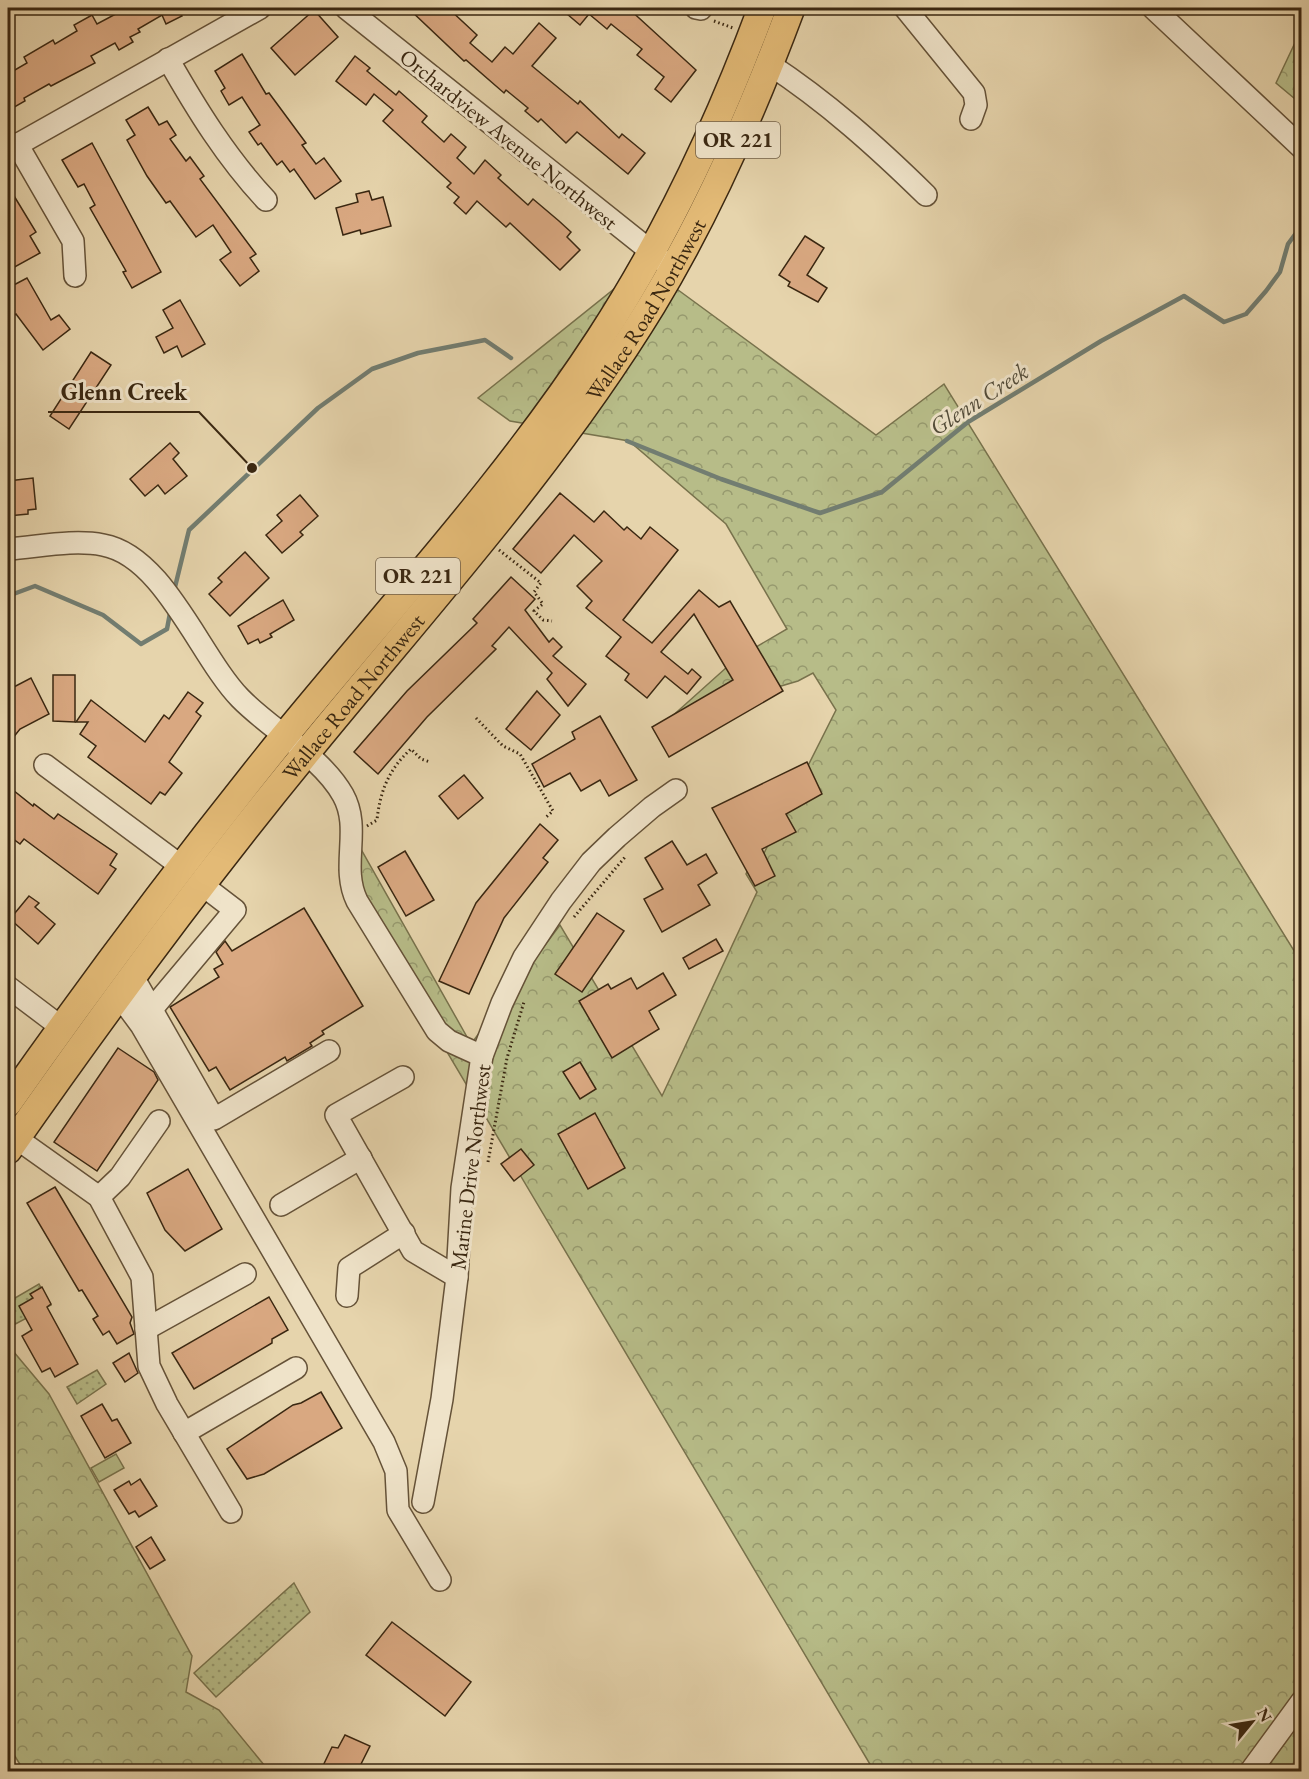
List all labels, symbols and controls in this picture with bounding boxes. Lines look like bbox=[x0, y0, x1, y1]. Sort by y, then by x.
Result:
street label: Orchardview Avenue Northwest bbox=[394, 42, 624, 237]
road number: OR 221 bbox=[696, 122, 780, 158]
street label: Wallace Road Northwest bbox=[579, 214, 713, 407]
water label: Glenn Creek bbox=[923, 355, 1034, 442]
callout: Glenn Creek bbox=[48, 370, 199, 412]
text: Glenn Creek bbox=[61, 376, 188, 407]
road number: OR 221 bbox=[376, 558, 460, 594]
street label: Wallace Road Northwest bbox=[276, 607, 431, 786]
street label: Marine Drive Northwest bbox=[443, 1062, 498, 1272]
north arrow bbox=[1222, 1692, 1282, 1752]
text: N bbox=[1252, 1704, 1277, 1726]

